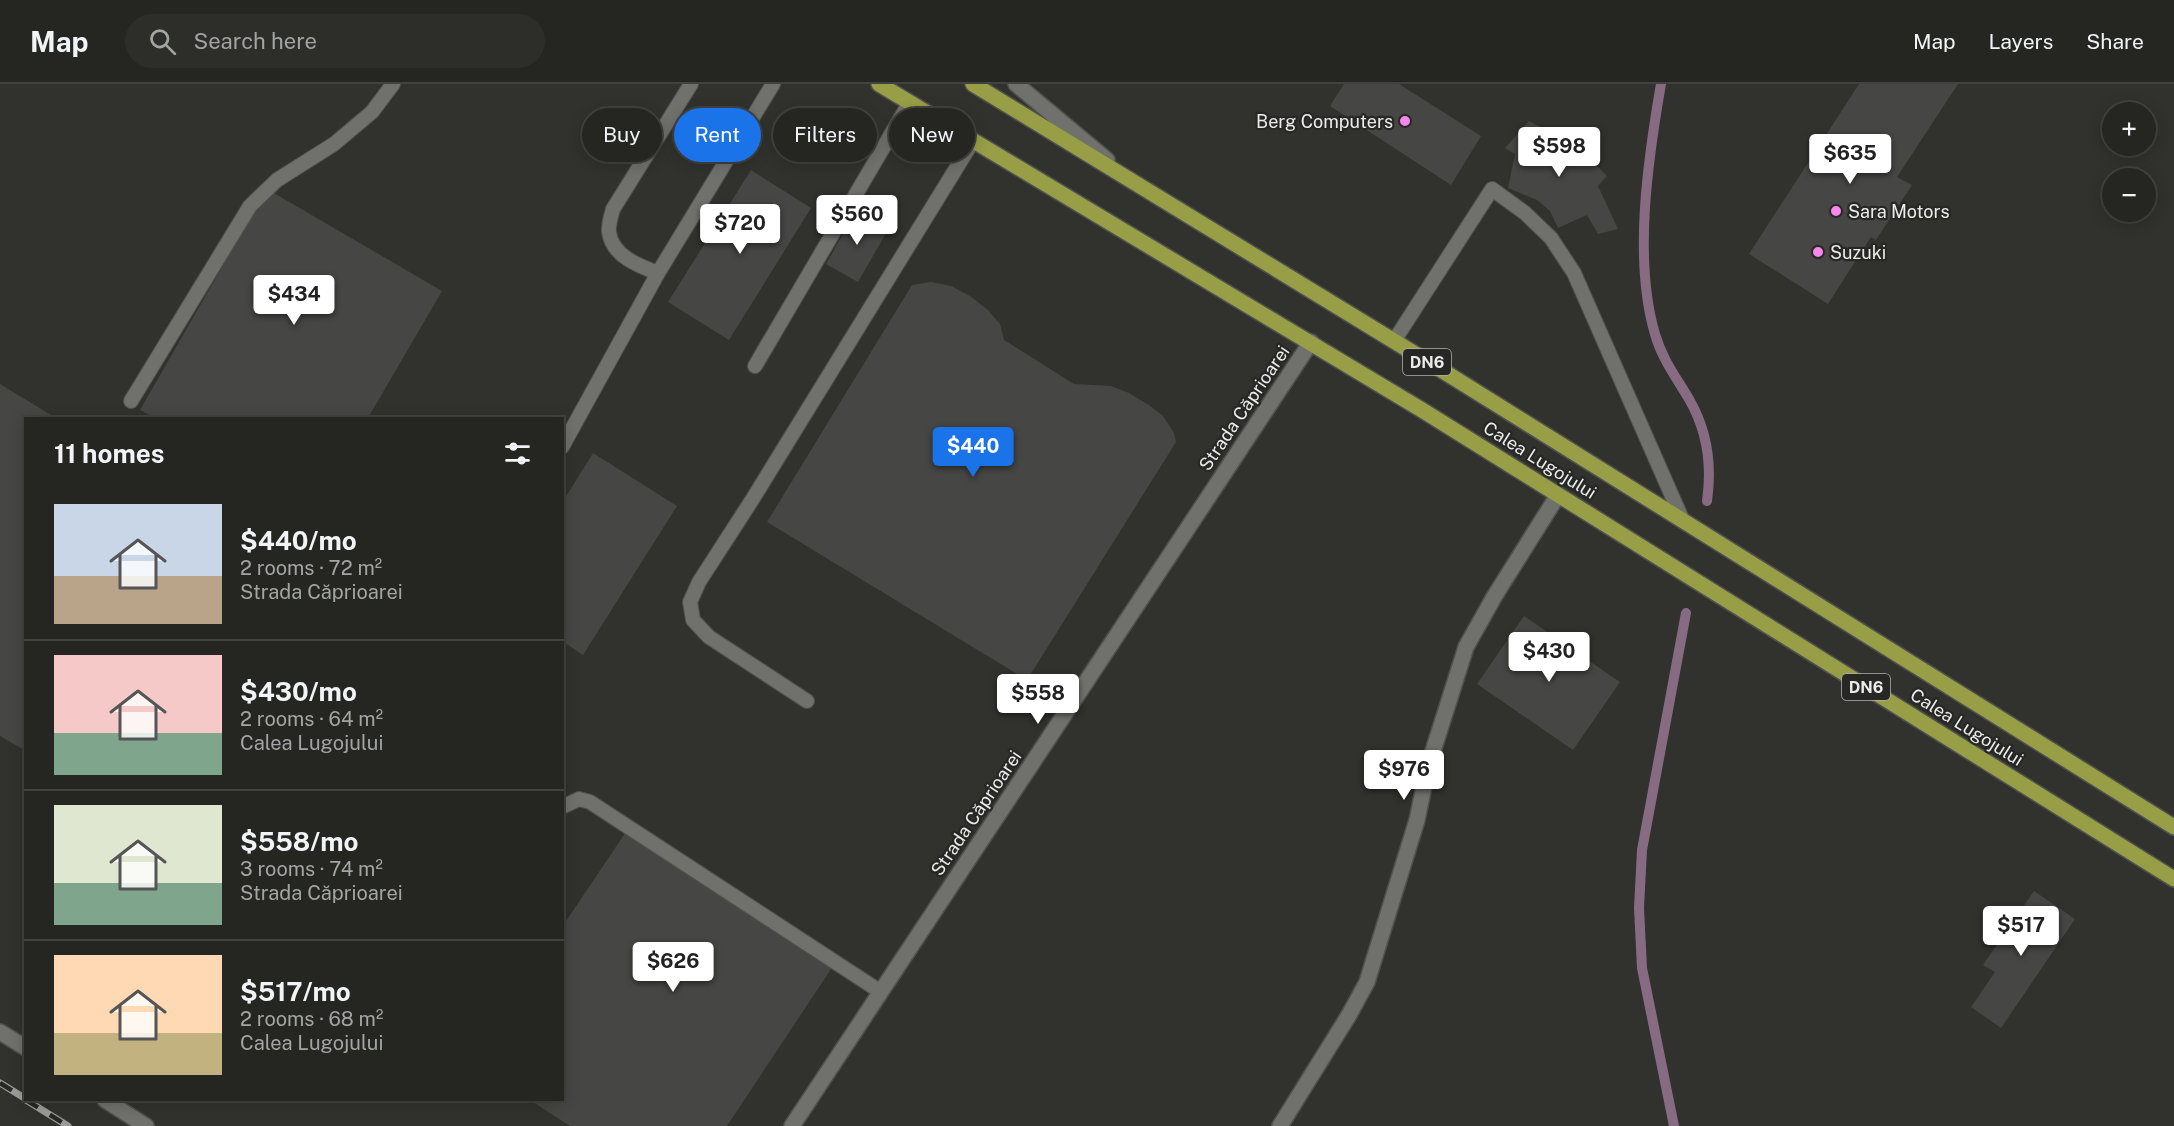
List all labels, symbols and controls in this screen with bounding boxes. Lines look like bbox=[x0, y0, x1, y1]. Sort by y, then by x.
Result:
search box bbox=[125, 14, 545, 68]
text: Map bbox=[30, 25, 89, 58]
icon: search bbox=[146, 25, 179, 58]
text: Search here bbox=[194, 28, 317, 54]
text: Map bbox=[1913, 29, 1956, 54]
text: Layers bbox=[1989, 29, 2053, 54]
text: Share bbox=[2086, 29, 2144, 54]
map controls bbox=[2102, 102, 2156, 222]
button: + bbox=[2102, 102, 2156, 156]
chip: Buy bbox=[582, 108, 662, 162]
chip: Rent bbox=[674, 108, 761, 162]
chip: Filters bbox=[773, 108, 877, 162]
chip: New bbox=[889, 108, 975, 162]
place label: Berg Computers bbox=[1256, 111, 1393, 132]
marker: Berg Computers bbox=[1398, 114, 1412, 128]
pin: $598 bbox=[1523, 127, 1595, 178]
text: $598 bbox=[1532, 134, 1586, 158]
pin: $635 bbox=[1814, 134, 1886, 185]
text: $635 bbox=[1823, 141, 1877, 165]
button: − bbox=[2102, 168, 2156, 222]
pin: $560 bbox=[821, 195, 893, 246]
place label: Sara Motors bbox=[1848, 201, 1950, 222]
text: $560 bbox=[830, 202, 884, 226]
pin: $720 bbox=[704, 204, 776, 255]
marker: Sara Motors bbox=[1829, 204, 1843, 218]
text: $720 bbox=[714, 211, 766, 235]
place label: Suzuki bbox=[1830, 242, 1886, 263]
marker: Suzuki bbox=[1811, 245, 1825, 259]
pin: $434 bbox=[258, 275, 330, 326]
text: $434 bbox=[267, 282, 321, 306]
street label: Strada Căprioarei bbox=[1194, 341, 1294, 475]
road number: DN6 bbox=[1403, 349, 1451, 375]
street label: Calea Lugojului bbox=[1480, 417, 1600, 503]
pin: $440 bbox=[937, 427, 1009, 478]
text: $440 bbox=[947, 434, 999, 458]
icon: filters bbox=[501, 437, 534, 470]
text: 11 homes bbox=[54, 438, 164, 469]
text: $440/mo bbox=[240, 525, 357, 556]
icon: home bbox=[102, 528, 174, 600]
text: 2 rooms · 72 m² bbox=[240, 556, 382, 580]
text: Strada Căprioarei bbox=[240, 580, 403, 604]
pin: $430 bbox=[1513, 632, 1585, 683]
text: $430 bbox=[1523, 639, 1575, 663]
pin: $558 bbox=[1002, 674, 1074, 725]
road number: DN6 bbox=[1842, 674, 1890, 700]
text: $430/mo bbox=[240, 676, 357, 707]
icon: home bbox=[102, 679, 174, 751]
text: $558 bbox=[1011, 681, 1065, 705]
street label: Calea Lugojului bbox=[1907, 684, 2027, 770]
text: 2 rooms · 64 m² bbox=[240, 707, 383, 731]
text: Calea Lugojului bbox=[240, 731, 383, 755]
street label: Strada Căprioarei bbox=[926, 746, 1026, 880]
pin: $976 bbox=[1368, 750, 1440, 801]
text: $976 bbox=[1378, 757, 1430, 781]
text: $558/mo bbox=[240, 826, 358, 857]
icon: home bbox=[102, 829, 174, 901]
text: 3 rooms · 74 m² bbox=[240, 857, 383, 881]
text: Strada Căprioarei bbox=[240, 881, 403, 905]
pin: $517 bbox=[1985, 906, 2057, 957]
text: $517 bbox=[1997, 913, 2045, 937]
pin: $626 bbox=[637, 942, 709, 993]
text: $626 bbox=[647, 949, 699, 973]
text: $517/mo bbox=[240, 976, 351, 1007]
icon: home bbox=[102, 979, 174, 1051]
text: 2 rooms · 68 m² bbox=[240, 1007, 383, 1031]
text: Calea Lugojului bbox=[240, 1031, 383, 1055]

